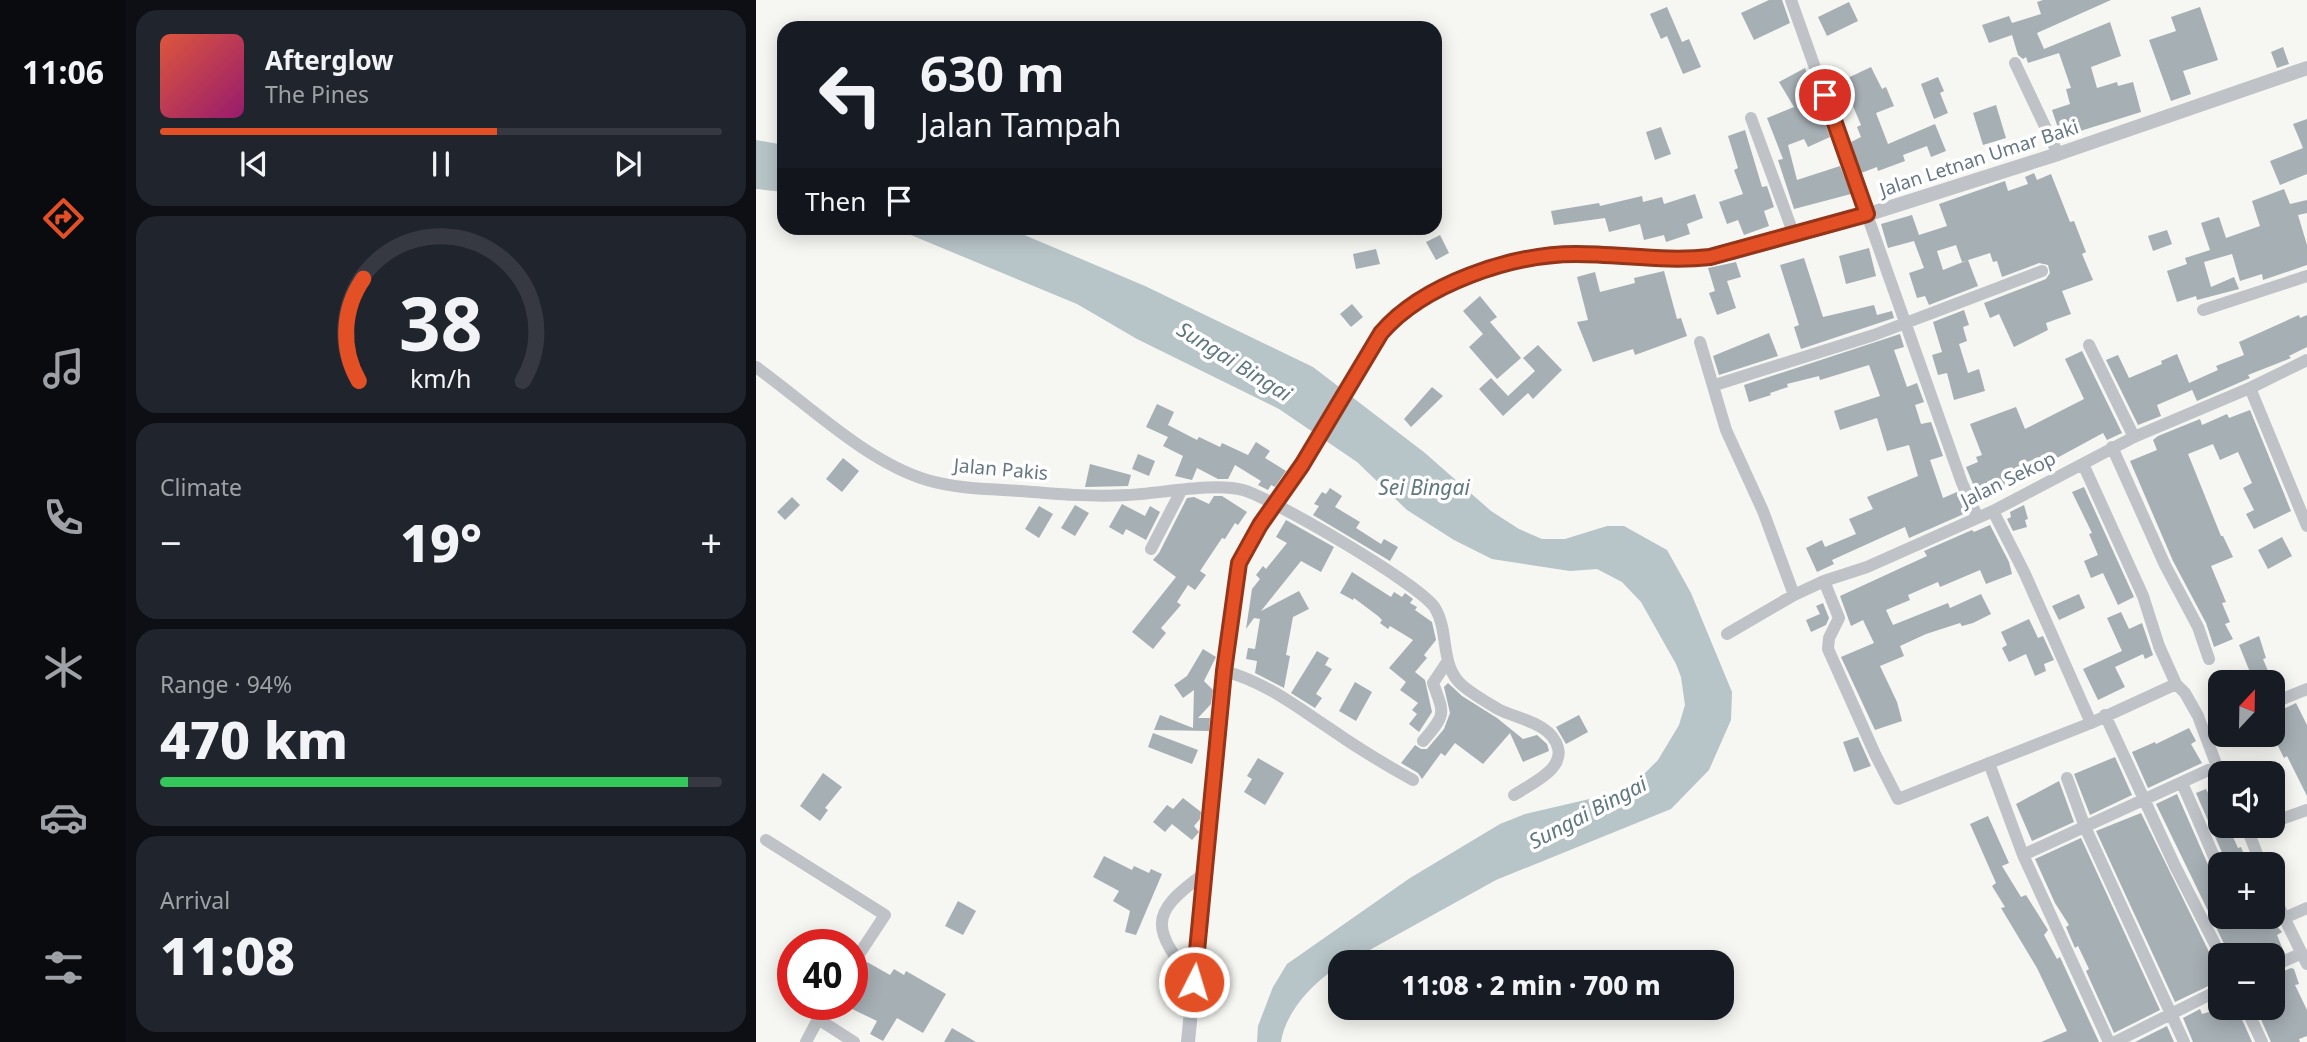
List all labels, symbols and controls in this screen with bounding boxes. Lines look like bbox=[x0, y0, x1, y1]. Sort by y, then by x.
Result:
text: 630 m bbox=[920, 40, 1065, 106]
text: Afterglow bbox=[265, 42, 393, 78]
icon: left bbox=[805, 49, 896, 140]
text: 11:06 bbox=[22, 50, 104, 93]
pin bbox=[1795, 65, 1855, 125]
icon: arrive bbox=[1806, 76, 1844, 114]
text: The Pines bbox=[265, 78, 369, 110]
text: Jalan Tampah bbox=[920, 103, 1122, 146]
street label: Jalan Letnan Umar Baki bbox=[1874, 114, 2082, 203]
icon: previous bbox=[235, 145, 273, 183]
icon: pause bbox=[422, 145, 460, 183]
icon: next bbox=[609, 145, 647, 183]
icon: arrive bbox=[880, 182, 918, 220]
text: Then bbox=[805, 183, 866, 219]
icon: directions bbox=[39, 194, 88, 243]
text: 38 bbox=[399, 273, 483, 372]
water label: Sungai Bingai bbox=[1172, 315, 1297, 408]
icon: music bbox=[39, 344, 88, 393]
text: km/h bbox=[410, 360, 472, 394]
street label: Jalan Sekop bbox=[1954, 445, 2060, 514]
street label: Jalan Pakis bbox=[951, 452, 1049, 486]
text: Climate bbox=[160, 471, 242, 503]
water label: Sei Bingai bbox=[1378, 473, 1470, 501]
icon: phone bbox=[39, 493, 88, 542]
text: 19° bbox=[400, 506, 482, 577]
text: − bbox=[160, 516, 182, 568]
text: + bbox=[700, 516, 722, 568]
icon: climate bbox=[39, 643, 88, 692]
text: Range · 94% bbox=[160, 668, 292, 700]
north arrow bbox=[2208, 670, 2286, 747]
map controls bbox=[2208, 670, 2285, 1020]
text: 470 km bbox=[160, 703, 348, 774]
button: sound bbox=[2208, 761, 2285, 838]
water label: Sungai Bingai bbox=[1524, 769, 1652, 855]
icon: car bbox=[39, 793, 88, 842]
button: + bbox=[2208, 852, 2285, 929]
text: Arrival bbox=[160, 884, 230, 916]
text: 11:08 bbox=[160, 919, 295, 990]
speed limit sign: 40 bbox=[777, 929, 868, 1020]
icon: filters bbox=[39, 943, 88, 992]
button: − bbox=[2208, 943, 2285, 1020]
position arrow bbox=[1157, 945, 1231, 1019]
text: 11:08 · 2 min · 700 m bbox=[1401, 967, 1661, 1003]

